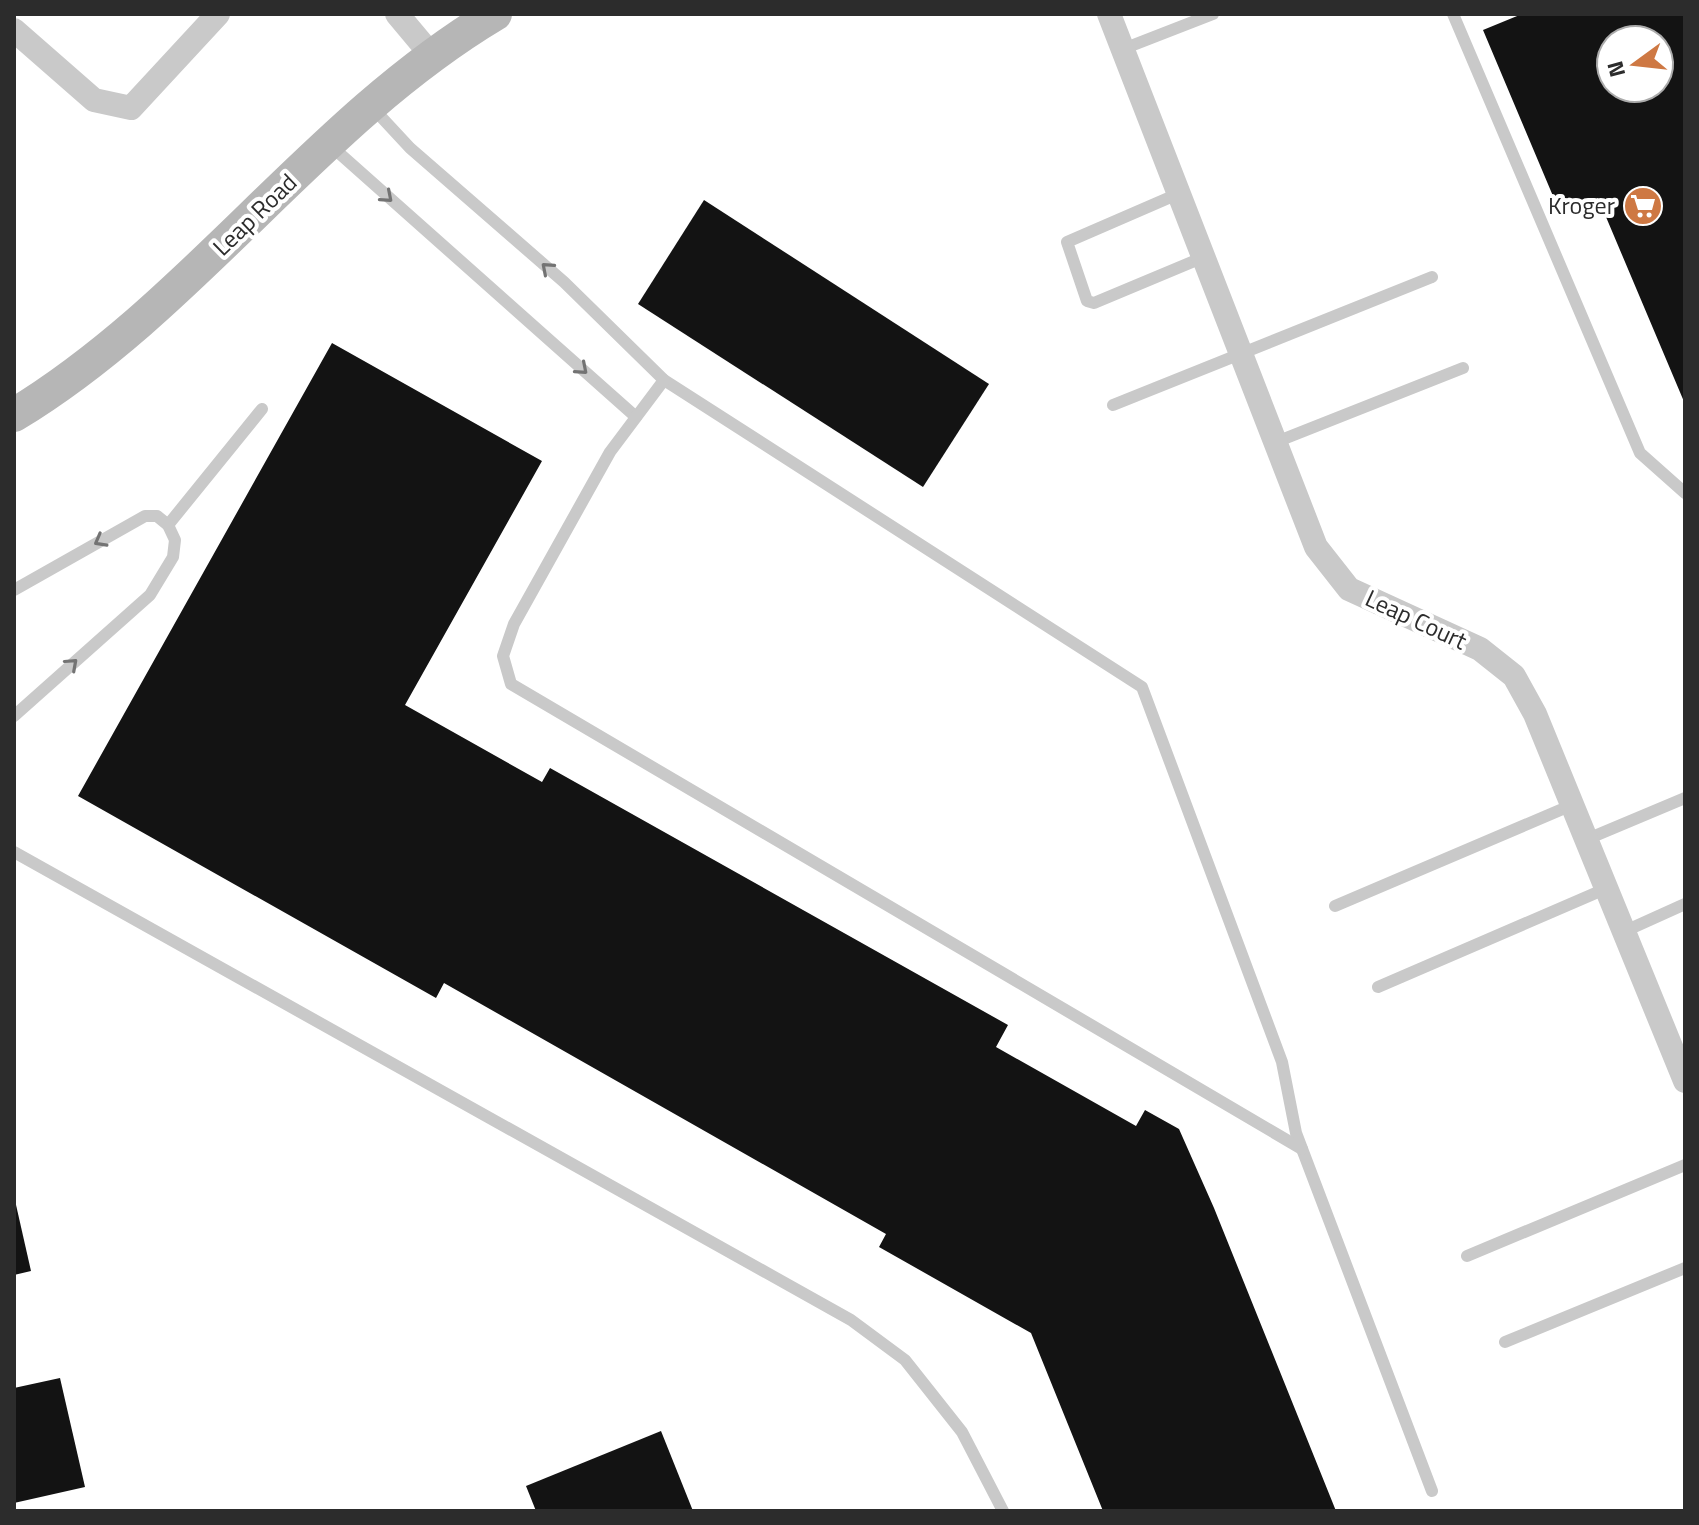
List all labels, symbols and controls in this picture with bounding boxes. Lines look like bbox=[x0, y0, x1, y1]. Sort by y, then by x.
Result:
north arrow bbox=[1595, 24, 1675, 104]
text: N bbox=[1597, 57, 1634, 81]
street label: Leap Road bbox=[204, 165, 305, 264]
supermarket icon: Kroger bbox=[1622, 185, 1664, 227]
one-way arrow bbox=[378, 187, 393, 202]
place label: Kroger bbox=[1548, 187, 1615, 223]
one-way arrow bbox=[541, 263, 556, 278]
one-way arrow bbox=[573, 359, 588, 374]
one-way arrow bbox=[94, 531, 109, 547]
street label: Leap Court bbox=[1360, 580, 1474, 659]
one-way arrow bbox=[63, 660, 78, 674]

